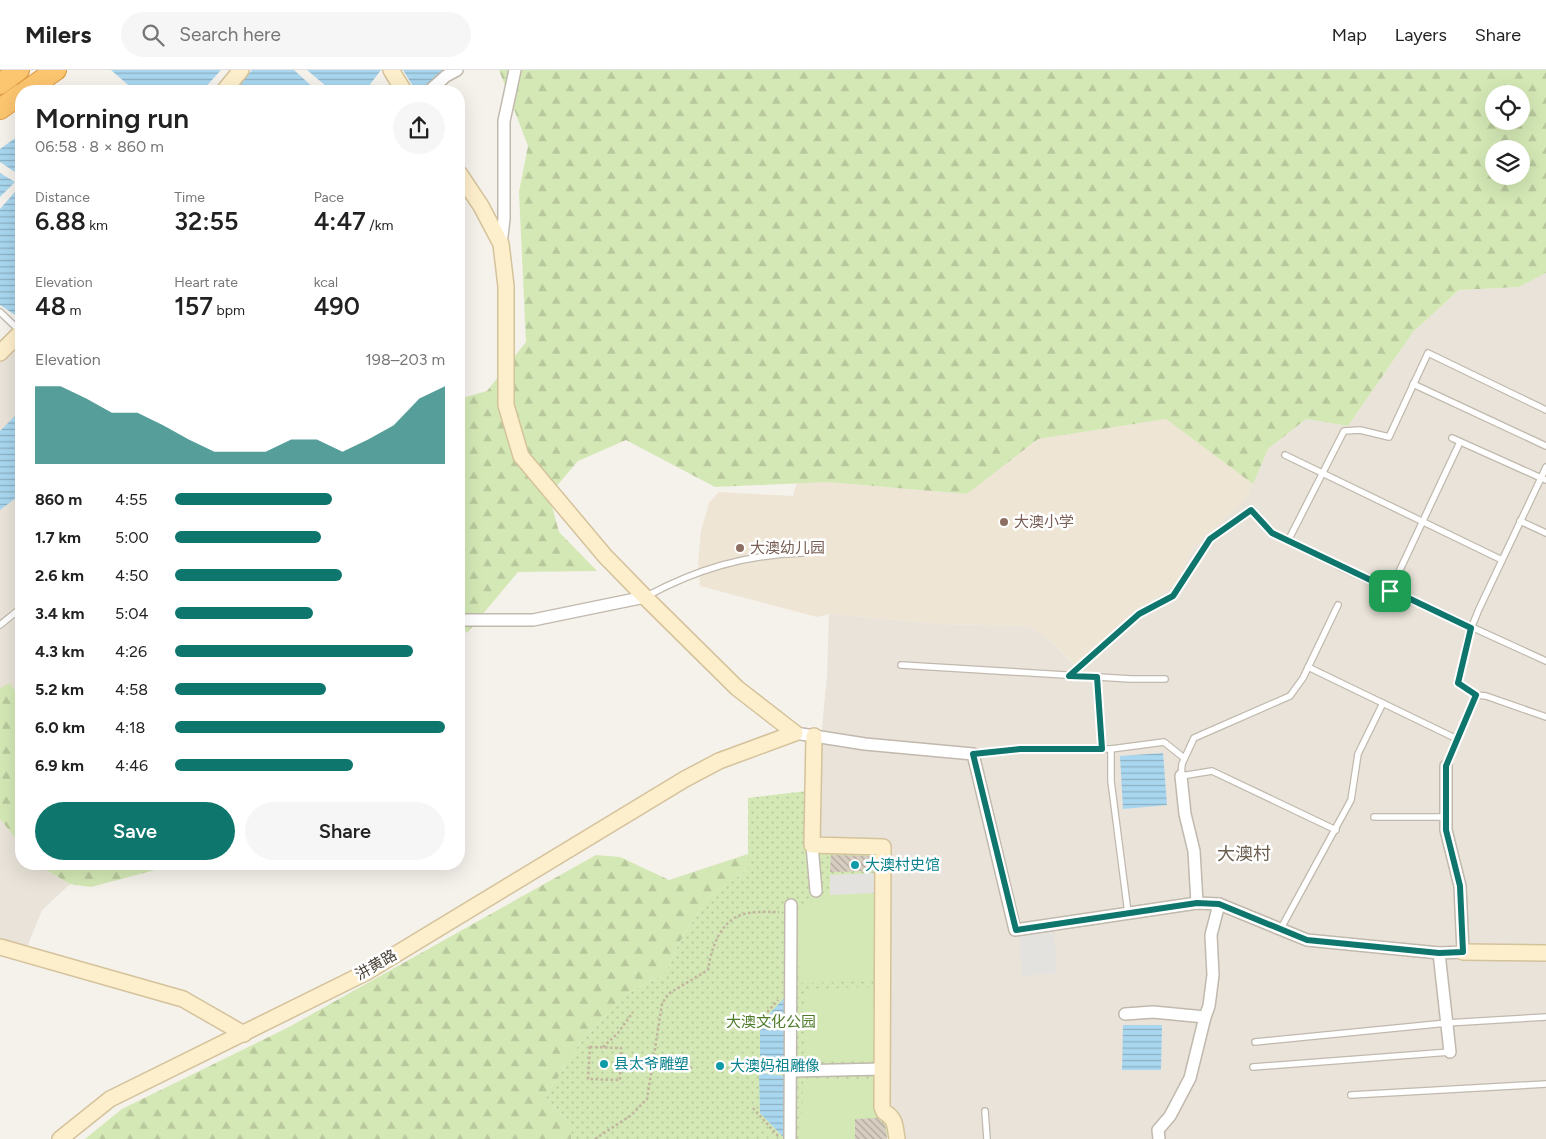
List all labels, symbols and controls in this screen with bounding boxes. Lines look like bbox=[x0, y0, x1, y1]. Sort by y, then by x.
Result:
search box bbox=[121, 12, 471, 57]
text: Milers bbox=[25, 20, 91, 49]
icon: search bbox=[139, 21, 167, 49]
text: Search here bbox=[179, 23, 281, 46]
text: Map bbox=[1332, 24, 1367, 46]
text: Layers bbox=[1395, 24, 1447, 46]
text: Share bbox=[1475, 24, 1521, 46]
map controls bbox=[1485, 85, 1530, 185]
button: locate bbox=[1485, 85, 1530, 130]
text: Morning run bbox=[35, 101, 189, 135]
button: share bbox=[393, 102, 445, 154]
text: 06:58 · 8 × 860 m bbox=[35, 137, 164, 156]
button: layers bbox=[1485, 140, 1530, 185]
text: Distance bbox=[35, 189, 90, 206]
text: Time bbox=[174, 189, 205, 206]
text: Pace bbox=[314, 189, 344, 206]
text: 6.88 bbox=[35, 206, 86, 236]
text: 32:55 bbox=[174, 206, 238, 236]
text: 4:47 bbox=[314, 206, 366, 236]
text: km bbox=[86, 217, 108, 234]
text: /km bbox=[366, 217, 393, 234]
text: Elevation bbox=[35, 274, 93, 291]
text: Heart rate bbox=[174, 274, 238, 291]
text: kcal bbox=[314, 274, 338, 291]
text: 48 bbox=[35, 291, 66, 321]
text: 157 bbox=[174, 291, 213, 321]
text: 490 bbox=[314, 291, 360, 321]
text: m bbox=[66, 302, 81, 319]
text: bpm bbox=[213, 302, 245, 319]
text: Elevation bbox=[35, 350, 101, 369]
text: 198–203 m bbox=[365, 350, 445, 369]
text: 860 m bbox=[35, 490, 82, 509]
text: 4:55 bbox=[115, 490, 147, 509]
place label: 大澳小学 bbox=[1014, 513, 1074, 531]
marker: 大澳小学 bbox=[998, 516, 1010, 528]
text: 1.7 km bbox=[35, 528, 81, 547]
text: 5:00 bbox=[115, 528, 149, 547]
place label: 大澳幼儿园 bbox=[750, 539, 825, 557]
marker: 大澳幼儿园 bbox=[734, 542, 746, 554]
text: 2.6 km bbox=[35, 566, 84, 585]
text: 4:50 bbox=[115, 566, 148, 585]
pin bbox=[1369, 570, 1411, 612]
icon: arrive bbox=[1376, 577, 1404, 605]
text: 3.4 km bbox=[35, 604, 84, 623]
text: 5:04 bbox=[115, 604, 148, 623]
text: 4.3 km bbox=[35, 642, 84, 661]
text: 4:26 bbox=[115, 642, 147, 661]
text: 5.2 km bbox=[35, 680, 84, 699]
text: 4:58 bbox=[115, 680, 148, 699]
text: 6.0 km bbox=[35, 718, 85, 737]
text: 4:18 bbox=[115, 718, 145, 737]
text: 6.9 km bbox=[35, 756, 84, 775]
text: 4:46 bbox=[115, 756, 148, 775]
button: Save bbox=[35, 802, 235, 860]
button: Share bbox=[245, 802, 445, 860]
district label: 大澳村 bbox=[1217, 843, 1271, 865]
place label: 大澳村史馆 bbox=[865, 856, 940, 874]
marker: 大澳村史馆 bbox=[849, 859, 861, 871]
street label: 汫黄路 bbox=[352, 946, 400, 984]
park label: 大澳文化公园 bbox=[726, 1013, 816, 1031]
place label: 县太爷雕塑 bbox=[614, 1055, 689, 1073]
place label: 大澳妈祖雕像 bbox=[730, 1057, 820, 1075]
marker: 县太爷雕塑 bbox=[598, 1058, 610, 1070]
marker: 大澳妈祖雕像 bbox=[714, 1060, 726, 1072]

